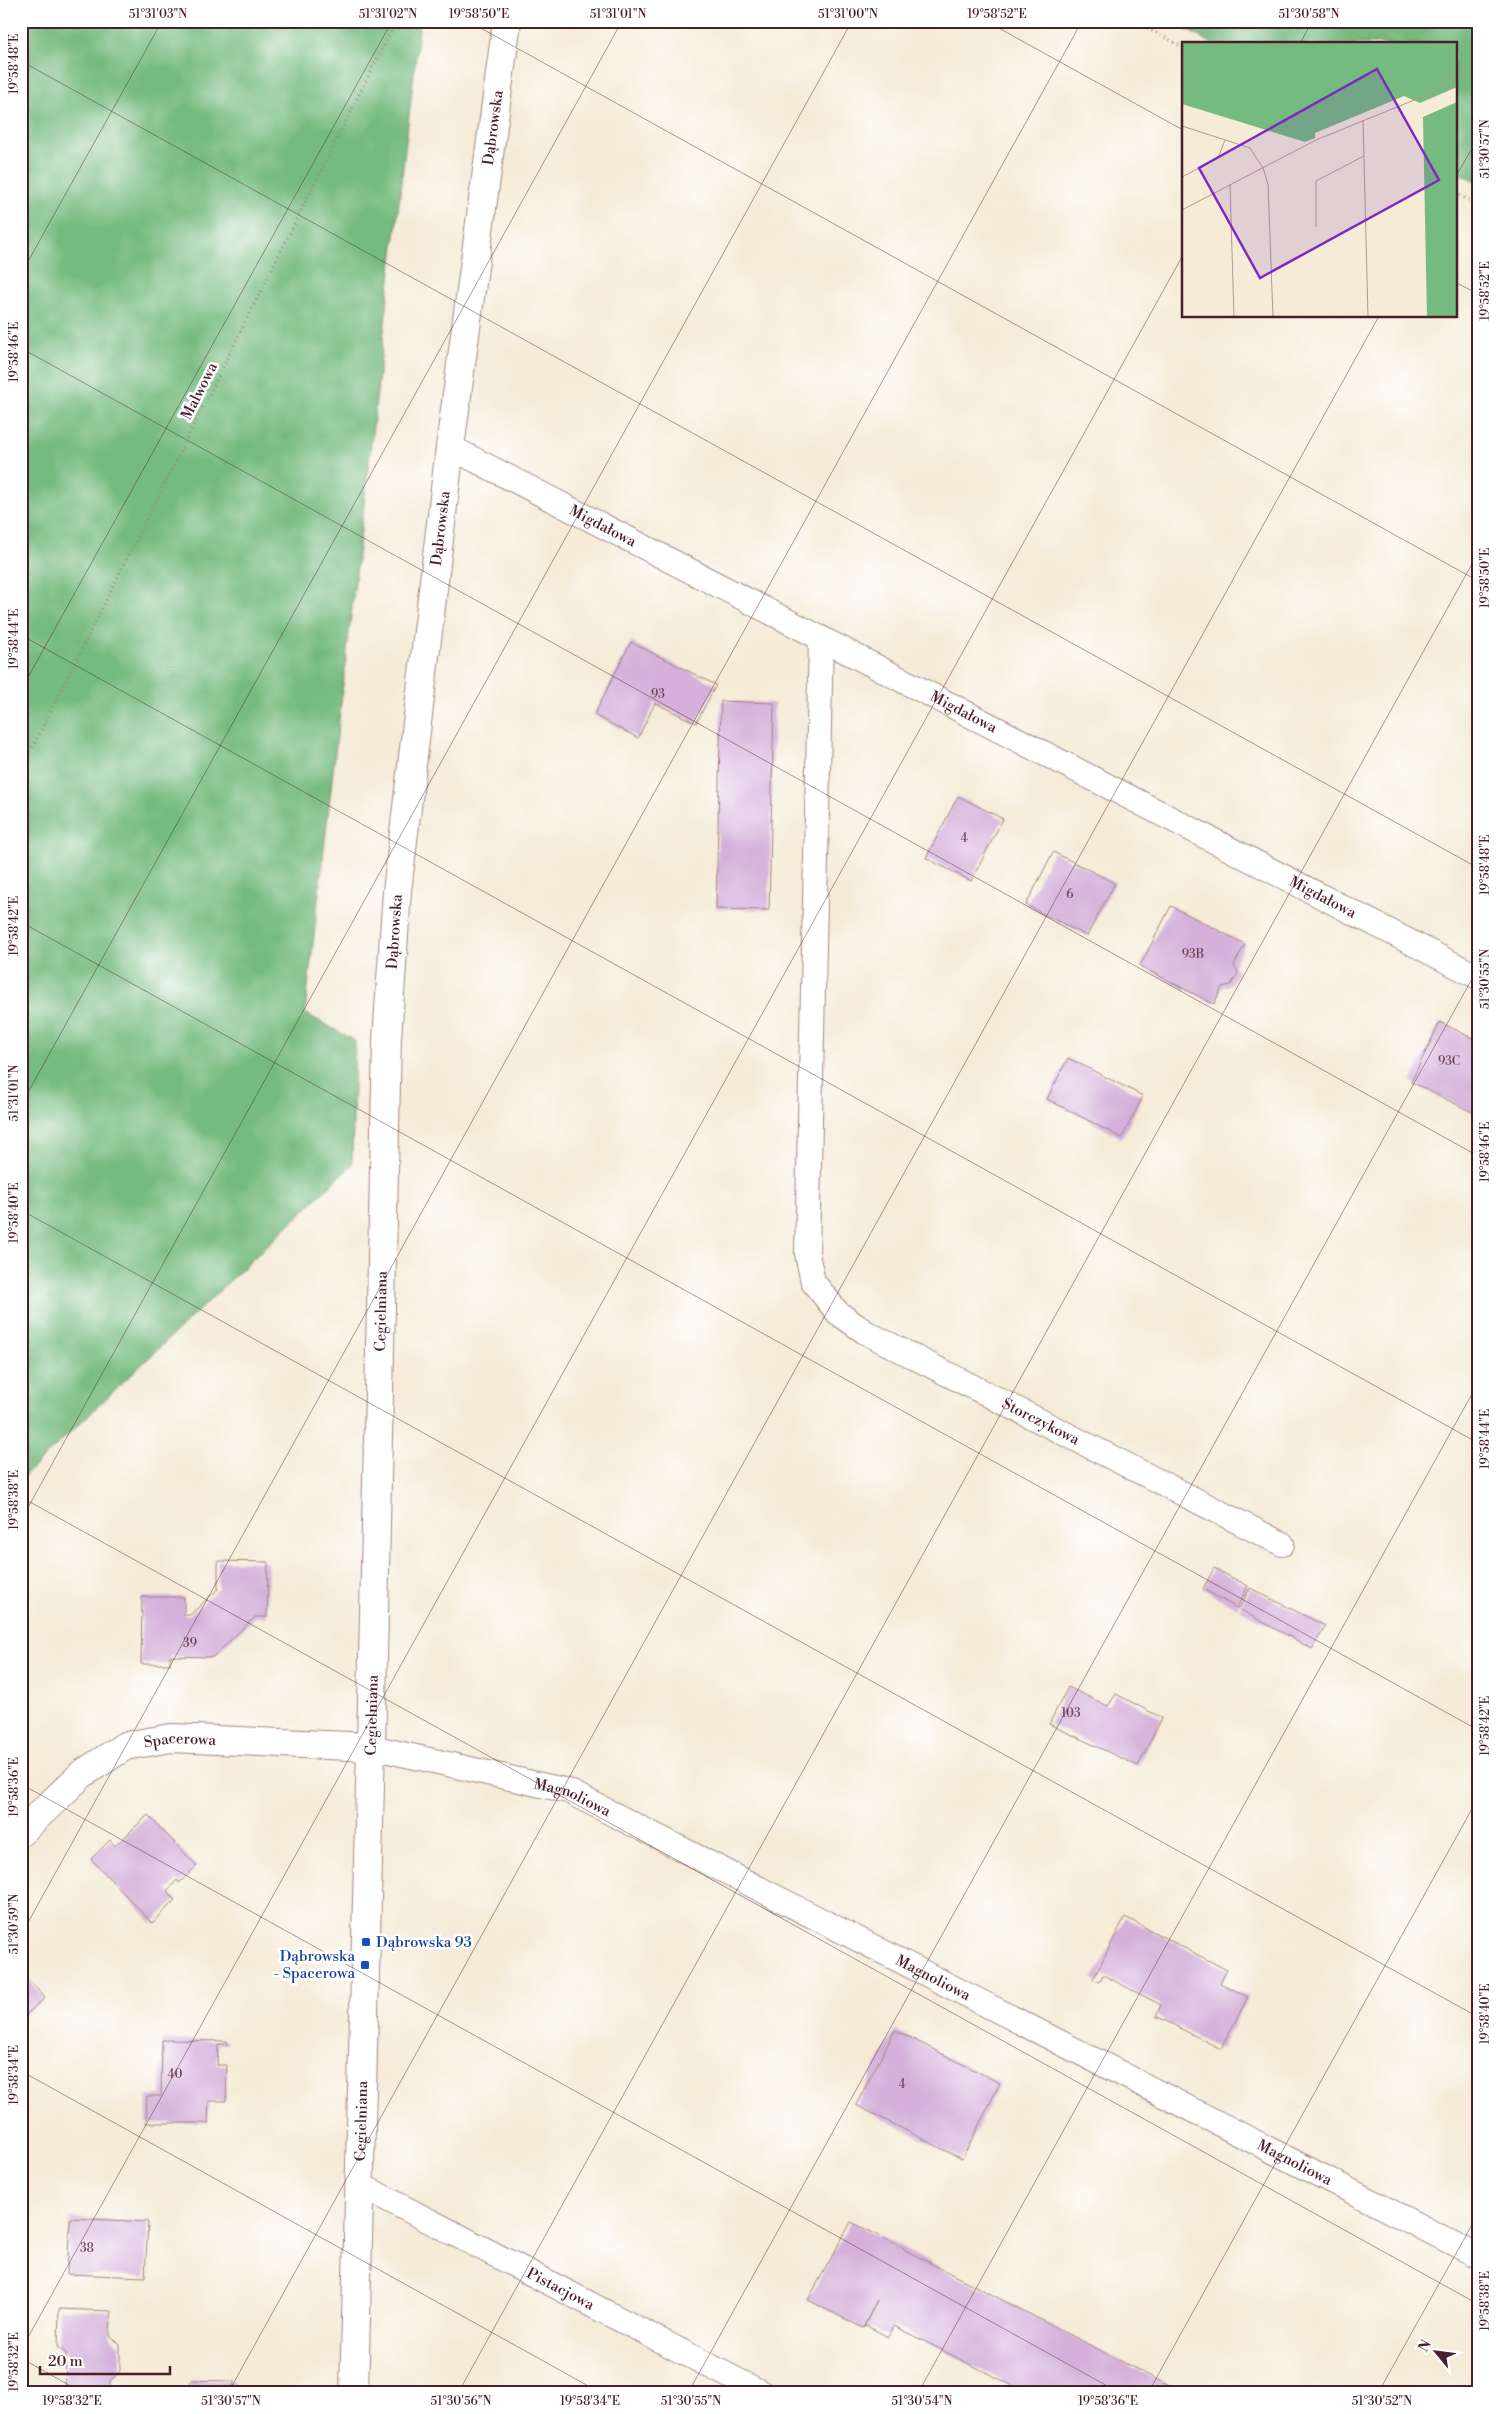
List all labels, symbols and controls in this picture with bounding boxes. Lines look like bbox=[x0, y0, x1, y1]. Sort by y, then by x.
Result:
text: 51°31'03"N bbox=[129, 7, 187, 22]
text: 51°31'02"N bbox=[359, 7, 417, 22]
text: 19°58'50"E bbox=[449, 7, 509, 22]
text: 51°31'01"N bbox=[590, 7, 646, 22]
text: 51°31'00"N bbox=[818, 7, 878, 22]
text: 19°58'52"E bbox=[967, 7, 1027, 22]
text: 51°30'58"N bbox=[1278, 7, 1340, 22]
text: 19°58'48"E bbox=[7, 34, 22, 94]
inset map bbox=[1182, 42, 1456, 318]
street label: Dąbrowska bbox=[479, 89, 508, 166]
text: 51°30'57"N bbox=[1478, 119, 1493, 179]
text: 19°58'52"E bbox=[1478, 261, 1493, 321]
text: 19°58'46"E bbox=[7, 322, 22, 382]
street label: Malwowa bbox=[177, 359, 222, 423]
street label: Dąbrowska bbox=[427, 489, 455, 567]
street label: Migdałowa bbox=[566, 501, 640, 552]
text: 19°58'50"E bbox=[1478, 548, 1493, 608]
text: 19°58'44"E bbox=[7, 609, 22, 669]
house number: 93 bbox=[651, 687, 665, 702]
street label: Migdałowa bbox=[927, 687, 1001, 738]
house number: 4 bbox=[960, 831, 968, 846]
text: 19°58'48"E bbox=[1478, 835, 1493, 895]
street label: Migdałowa bbox=[1286, 872, 1360, 923]
house number: 6 bbox=[1066, 887, 1074, 902]
street label: Dąbrowska bbox=[383, 893, 407, 970]
text: 19°58'42"E bbox=[7, 896, 22, 956]
house number: 93B bbox=[1182, 947, 1204, 962]
text: 51°30'55"N bbox=[1478, 949, 1493, 1009]
house number: 93C bbox=[1438, 1054, 1460, 1069]
text: 51°31'01"N bbox=[7, 1065, 22, 1121]
text: 19°58'46"E bbox=[1478, 1122, 1493, 1182]
text: 19°58'40"E bbox=[7, 1182, 22, 1244]
street label: Cegielniana bbox=[371, 1270, 392, 1352]
street label: Storczykowa bbox=[999, 1394, 1083, 1450]
text: 19°58'44"E bbox=[1478, 1409, 1493, 1469]
text: 19°58'38"E bbox=[7, 1470, 22, 1530]
house number: 39 bbox=[183, 1636, 197, 1651]
street label: Cegielniana bbox=[362, 1674, 383, 1756]
text: 19°58'42"E bbox=[1478, 1696, 1493, 1756]
house number: 103 bbox=[1061, 1706, 1081, 1721]
street label: Spacerowa bbox=[142, 1729, 217, 1753]
text: 19°58'36"E bbox=[7, 1757, 22, 1817]
street label: Magnoliowa bbox=[532, 1775, 614, 1821]
text: 51°30'59"N bbox=[7, 1893, 22, 1954]
place label: Dąbrowska 93 bbox=[376, 1933, 472, 1952]
marker: Dąbrowska 93 bbox=[360, 1936, 372, 1948]
place label: Dąbrowska - Spacerowa bbox=[273, 1947, 355, 1983]
street label: Magnoliowa bbox=[892, 1951, 974, 2005]
marker: Dąbrowska - Spacerowa bbox=[359, 1959, 371, 1971]
text: 19°58'40"E bbox=[1478, 1983, 1493, 2045]
text: 19°58'34"E bbox=[7, 2045, 22, 2105]
house number: 40 bbox=[167, 2067, 183, 2082]
house number: 4 bbox=[898, 2077, 906, 2092]
street label: Cegielniana bbox=[351, 2080, 372, 2162]
street label: Magnoliowa bbox=[1254, 2136, 1336, 2190]
house number: 38 bbox=[80, 2241, 94, 2256]
street label: Pistacjowa bbox=[523, 2264, 598, 2315]
text: 19°58'38"E bbox=[1478, 2271, 1493, 2331]
north arrow bbox=[1412, 2326, 1462, 2376]
text: 19°58'32"E bbox=[7, 2332, 22, 2392]
text: N bbox=[1415, 2337, 1436, 2355]
scale bar bbox=[40, 2344, 170, 2376]
text: 20 m bbox=[48, 2352, 83, 2371]
text: 19°58'32"E bbox=[42, 2394, 102, 2409]
text: 51°30'57"N bbox=[201, 2394, 261, 2409]
text: 51°30'56"N bbox=[431, 2394, 492, 2409]
text: 19°58'34"E bbox=[560, 2394, 620, 2409]
text: 51°30'55"N bbox=[661, 2394, 721, 2409]
text: 51°30'54"N bbox=[891, 2394, 953, 2409]
text: 19°58'36"E bbox=[1078, 2394, 1138, 2409]
text: 51°30'52"N bbox=[1352, 2394, 1412, 2409]

